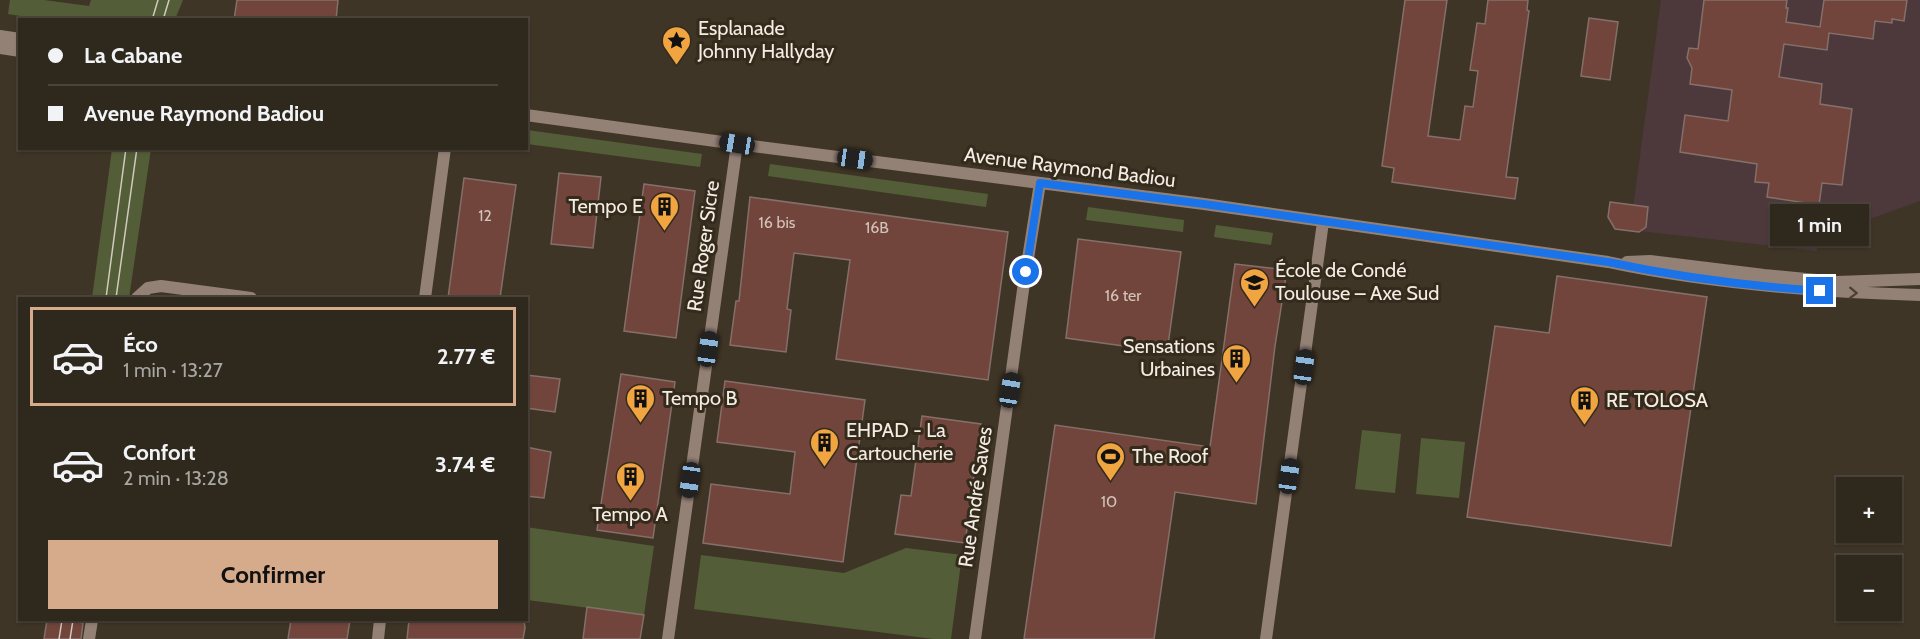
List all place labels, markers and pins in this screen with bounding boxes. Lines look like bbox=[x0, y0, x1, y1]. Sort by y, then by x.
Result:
place label: Esplanade Johnny Hallyday bbox=[697, 16, 834, 63]
place icon: Esplanade Johnny Hallyday bbox=[661, 24, 693, 66]
building icon: Tempo E bbox=[648, 190, 680, 232]
place label: Tempo E bbox=[568, 194, 643, 218]
place label: École de Condé Toulouse – Axe Sud bbox=[1275, 258, 1439, 305]
school or university icon: École de Condé Toulouse – Axe Sud bbox=[1238, 266, 1270, 308]
place label: Sensations Urbaines bbox=[1123, 334, 1215, 381]
building icon: Sensations Urbaines bbox=[1220, 342, 1252, 384]
building icon: Tempo B bbox=[625, 382, 657, 424]
building icon: RE TOLOSA bbox=[1569, 384, 1601, 426]
place label: Tempo B bbox=[662, 386, 737, 410]
place label: RE TOLOSA bbox=[1606, 388, 1709, 412]
place label: EHPAD - La Cartoucherie bbox=[846, 418, 953, 465]
building icon: EHPAD - La Cartoucherie bbox=[809, 426, 841, 468]
sports icon: The Roof bbox=[1095, 440, 1127, 482]
place label: The Roof bbox=[1132, 444, 1209, 468]
building icon: Tempo A bbox=[614, 460, 646, 502]
place label: Tempo A bbox=[592, 502, 669, 526]

